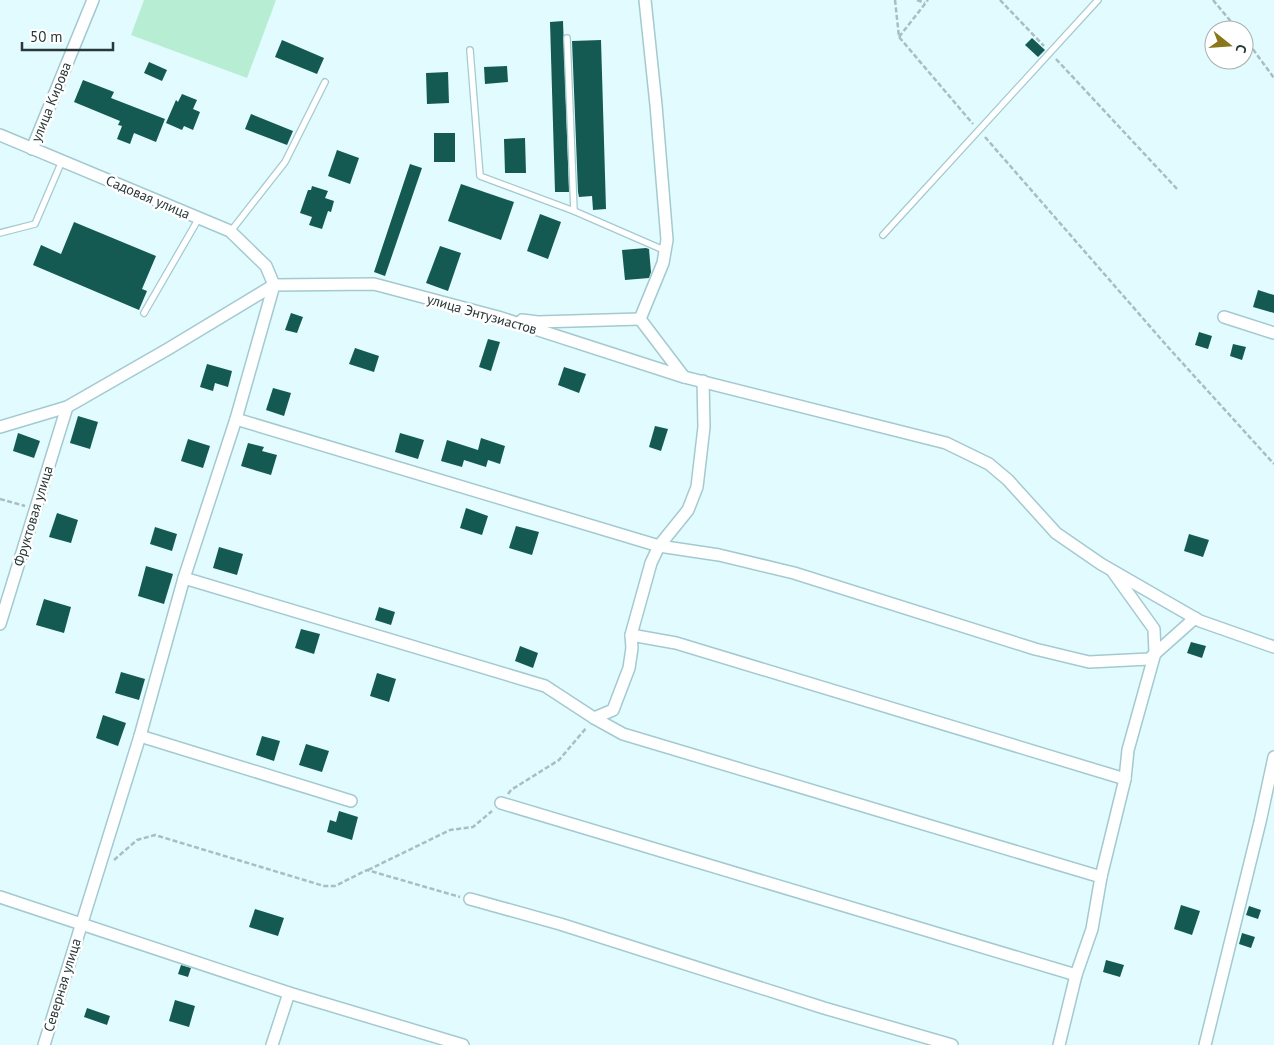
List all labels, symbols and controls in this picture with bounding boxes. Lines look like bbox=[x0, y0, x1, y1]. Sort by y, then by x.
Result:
scale bar bbox=[22, 20, 114, 52]
north arrow bbox=[1204, 20, 1254, 70]
text: 50 m bbox=[30, 27, 63, 46]
text: С bbox=[1232, 42, 1251, 55]
street label: улица Кирова bbox=[27, 59, 75, 145]
street label: Садовая улица bbox=[103, 171, 193, 223]
street label: улица Энтузиастов bbox=[425, 290, 539, 338]
street label: Фруктовая улица bbox=[9, 463, 57, 569]
street label: Северная улица bbox=[39, 936, 85, 1034]

